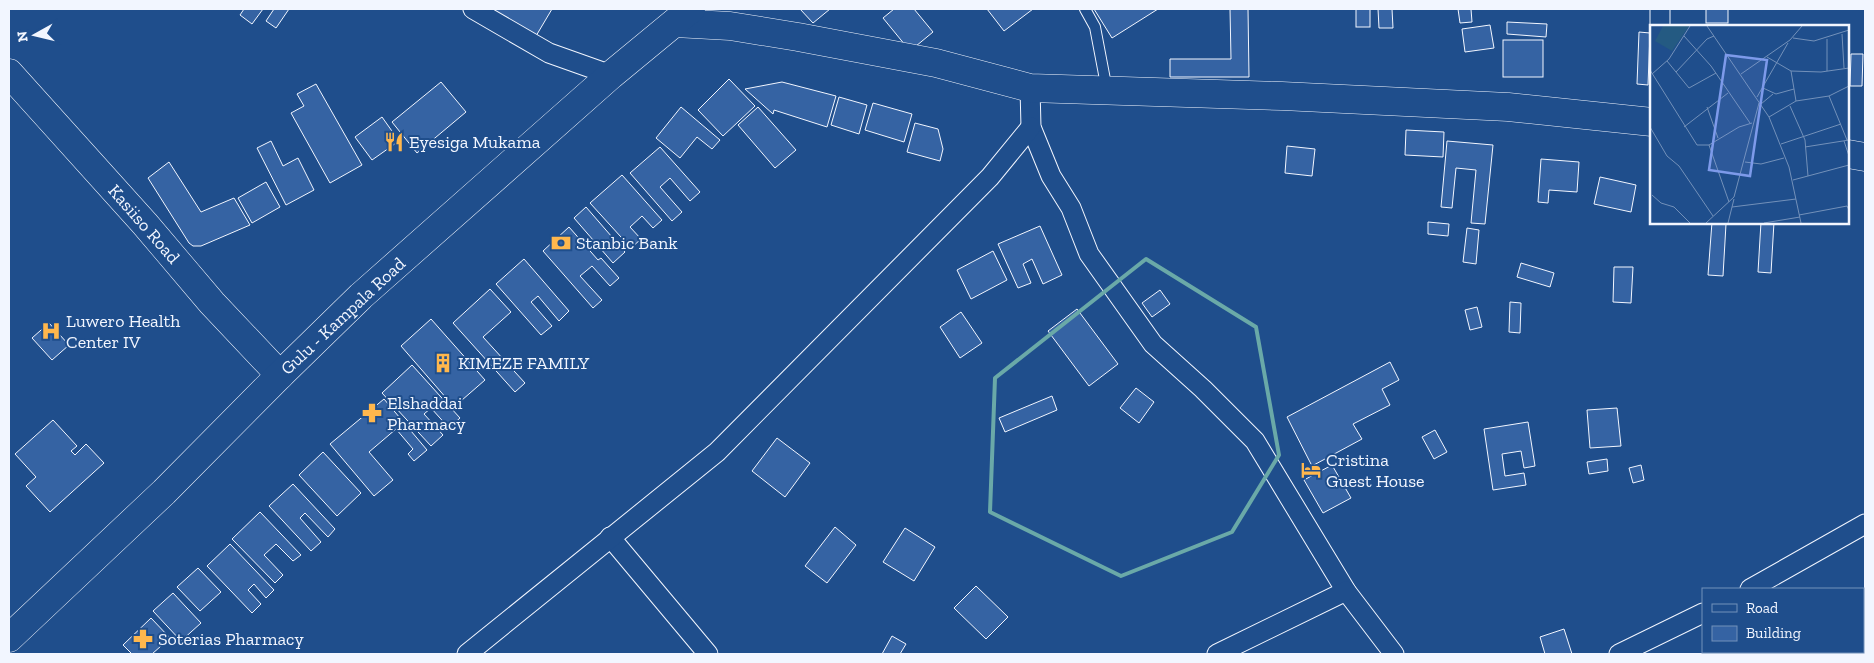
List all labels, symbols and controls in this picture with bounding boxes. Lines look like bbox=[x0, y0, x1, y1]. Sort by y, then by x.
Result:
north arrow bbox=[10, 10, 60, 60]
inset map bbox=[1650, 25, 1849, 224]
text: N bbox=[13, 30, 32, 43]
restaurant icon: Eyesiga Mukama bbox=[383, 131, 405, 153]
place label: Eyesiga Mukama bbox=[409, 131, 541, 153]
street label: Kasiiso Road bbox=[104, 180, 185, 268]
bank icon: Stanbic Bank bbox=[550, 232, 572, 254]
place label: Stanbic Bank bbox=[576, 232, 678, 254]
street label: Gulu - Kampala Road bbox=[276, 252, 410, 379]
place label: Luwero Health Center IV bbox=[66, 310, 180, 353]
hospital icon: Luwero Health Center IV bbox=[40, 320, 62, 342]
building icon: KIMEZE FAMILY bbox=[432, 352, 454, 374]
place label: KIMEZE FAMILY bbox=[458, 352, 589, 374]
place label: Elshaddai Pharmacy bbox=[387, 392, 466, 435]
pharmacy icon: Elshaddai Pharmacy bbox=[361, 402, 383, 424]
place label: Cristina Guest House bbox=[1326, 449, 1425, 492]
hotel icon: Cristina Guest House bbox=[1300, 459, 1322, 481]
legend bbox=[1702, 588, 1864, 653]
text: Road bbox=[1746, 599, 1779, 617]
text: Building bbox=[1746, 624, 1801, 642]
pharmacy icon: Soterias Pharmacy bbox=[132, 628, 154, 650]
place label: Soterias Pharmacy bbox=[158, 628, 304, 650]

